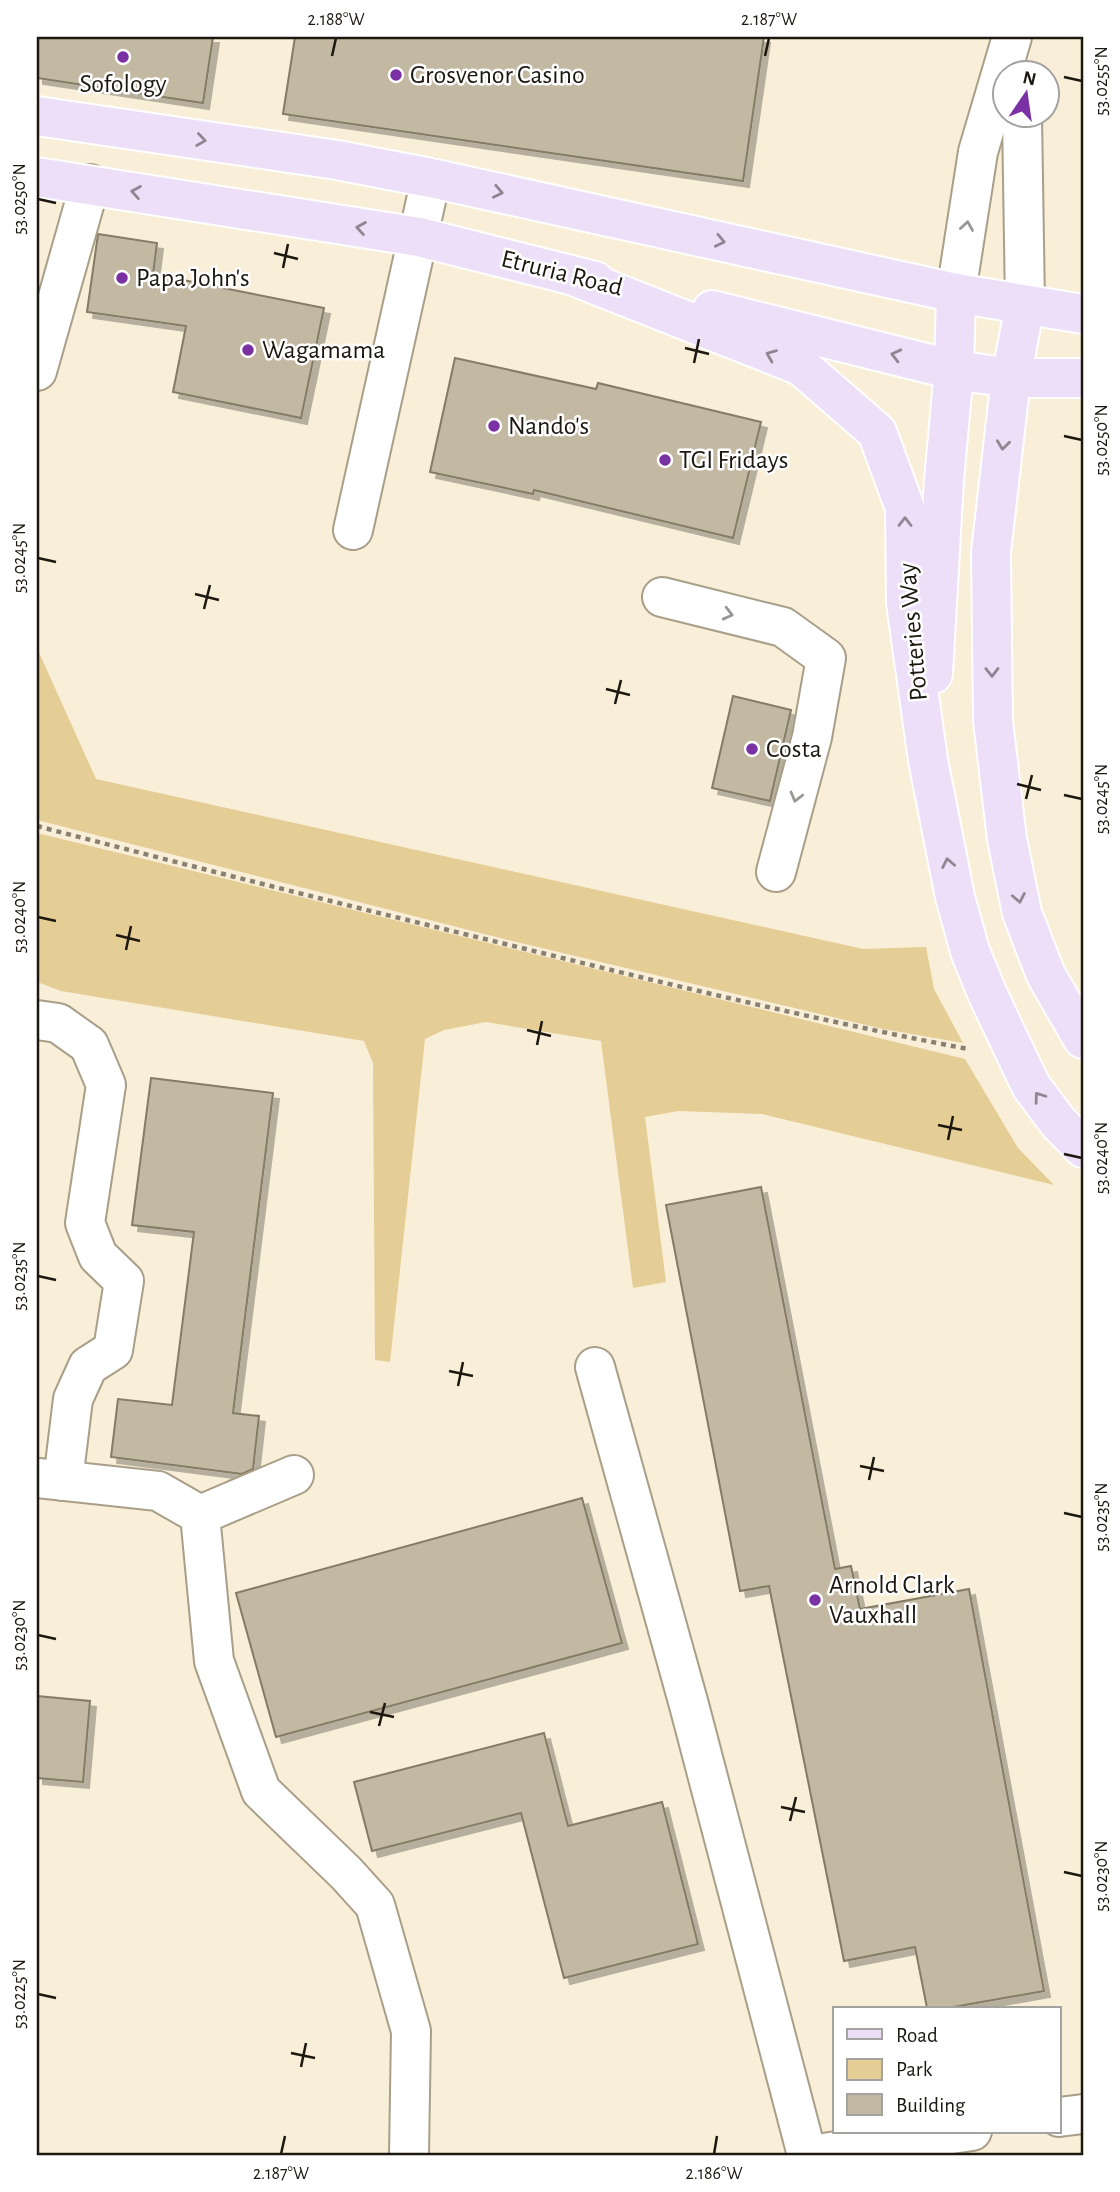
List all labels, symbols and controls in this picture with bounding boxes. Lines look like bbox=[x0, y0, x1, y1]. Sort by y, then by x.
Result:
text: 2.188°W bbox=[307, 11, 365, 29]
text: 2.187°W bbox=[741, 11, 797, 29]
text: 53.0255°N bbox=[1093, 46, 1111, 116]
marker: Sofology bbox=[115, 49, 131, 65]
north arrow bbox=[990, 60, 1060, 130]
place label: Grosvenor Casino bbox=[410, 62, 585, 88]
marker: Grosvenor Casino bbox=[388, 67, 404, 83]
text: N bbox=[1021, 68, 1038, 90]
place label: Sofology bbox=[79, 71, 167, 97]
one-way arrow bbox=[195, 132, 207, 147]
text: 53.0250°N bbox=[11, 163, 29, 235]
one-way arrow bbox=[492, 184, 504, 199]
one-way arrow bbox=[130, 185, 142, 200]
one-way arrow bbox=[959, 220, 974, 232]
one-way arrow bbox=[355, 221, 367, 236]
one-way arrow bbox=[714, 233, 726, 248]
street label: Etruria Road bbox=[498, 245, 626, 301]
place label: Papa John's bbox=[136, 265, 250, 291]
marker: Papa John's bbox=[114, 270, 130, 286]
place label: Wagamama bbox=[262, 337, 385, 363]
marker: Wagamama bbox=[240, 342, 256, 358]
one-way arrow bbox=[765, 349, 777, 363]
one-way arrow bbox=[890, 349, 902, 363]
text: 53.0250°N bbox=[1093, 404, 1111, 476]
place label: Nando's bbox=[508, 413, 589, 439]
marker: Nando's bbox=[486, 418, 502, 434]
one-way arrow bbox=[996, 440, 1011, 451]
place label: TGI Fridays bbox=[679, 447, 788, 473]
marker: TGI Fridays bbox=[657, 452, 673, 468]
one-way arrow bbox=[898, 516, 913, 527]
text: 53.0245°N bbox=[11, 523, 29, 593]
street label: Potteries Way bbox=[894, 562, 932, 702]
one-way arrow bbox=[722, 606, 734, 620]
one-way arrow bbox=[984, 667, 1000, 678]
place label: Costa bbox=[766, 736, 822, 762]
marker: Costa bbox=[744, 741, 760, 757]
text: 53.0245°N bbox=[1093, 764, 1111, 834]
one-way arrow bbox=[790, 791, 804, 803]
one-way arrow bbox=[941, 857, 956, 869]
text: 53.0240°N bbox=[11, 881, 29, 953]
one-way arrow bbox=[1010, 892, 1025, 904]
one-way arrow bbox=[1035, 1092, 1047, 1104]
text: 53.0240°N bbox=[1093, 1122, 1111, 1194]
text: 53.0235°N bbox=[11, 1241, 29, 1311]
text: 53.0235°N bbox=[1093, 1482, 1111, 1552]
place label: Arnold Clark Vauxhall bbox=[829, 1572, 955, 1628]
marker: Arnold Clark Vauxhall bbox=[807, 1592, 823, 1608]
text: 53.0230°N bbox=[11, 1599, 29, 1671]
text: 53.0230°N bbox=[1093, 1840, 1111, 1912]
text: 53.0225°N bbox=[11, 1959, 29, 2029]
legend bbox=[833, 2007, 1060, 2132]
text: Road bbox=[896, 2025, 938, 2046]
text: Park bbox=[896, 2059, 933, 2080]
text: Building bbox=[896, 2095, 966, 2116]
text: 2.187°W bbox=[253, 2165, 309, 2183]
text: 2.186°W bbox=[685, 2165, 743, 2183]

